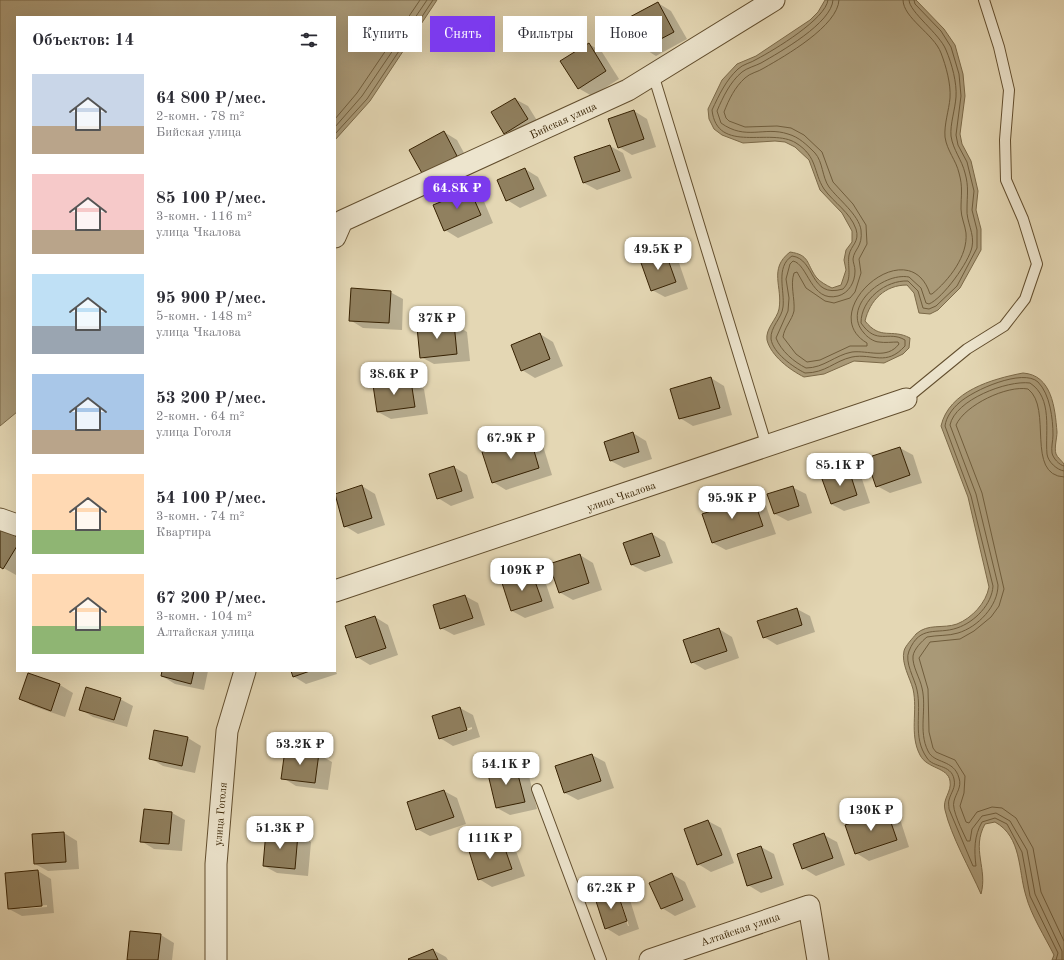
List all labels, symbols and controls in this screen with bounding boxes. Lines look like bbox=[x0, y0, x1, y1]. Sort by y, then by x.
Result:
chip: Купить bbox=[348, 16, 422, 52]
chip: Снять bbox=[430, 16, 495, 52]
chip: Фильтры bbox=[503, 16, 587, 52]
chip: Новое bbox=[595, 16, 662, 52]
icon: filters bbox=[298, 29, 320, 51]
text: Объектов: 14 bbox=[32, 32, 134, 49]
icon: home bbox=[64, 90, 112, 138]
text: 64 800 ₽/мес. bbox=[156, 90, 266, 107]
street label: Бийская улица bbox=[529, 101, 599, 142]
text: 2-комн. · 78 m² bbox=[156, 110, 244, 123]
text: Бийская улица bbox=[156, 126, 241, 139]
pin: 64.8K ₽ bbox=[420, 176, 494, 210]
text: 64.8K ₽ bbox=[432, 182, 482, 195]
icon: home bbox=[64, 190, 112, 238]
text: 85 100 ₽/мес. bbox=[156, 190, 266, 207]
text: 3-комн. · 116 m² bbox=[156, 210, 252, 223]
text: улица Чкалова bbox=[156, 226, 241, 239]
pin: 49.5K ₽ bbox=[621, 237, 695, 271]
text: 49.5K ₽ bbox=[633, 243, 683, 256]
icon: home bbox=[64, 290, 112, 338]
text: 95 900 ₽/мес. bbox=[156, 290, 266, 307]
pin: 37K ₽ bbox=[409, 306, 465, 340]
text: 5-комн. · 148 m² bbox=[156, 310, 252, 323]
text: 37K ₽ bbox=[418, 312, 456, 325]
text: улица Чкалова bbox=[156, 326, 241, 339]
pin: 38.6K ₽ bbox=[357, 362, 431, 396]
text: 38.6K ₽ bbox=[369, 368, 419, 381]
icon: home bbox=[64, 390, 112, 438]
text: 53 200 ₽/мес. bbox=[156, 390, 266, 407]
text: 2-комн. · 64 m² bbox=[156, 410, 244, 423]
text: улица Гоголя bbox=[156, 426, 232, 439]
pin: 67.9K ₽ bbox=[474, 426, 548, 460]
text: 67.9K ₽ bbox=[486, 432, 536, 445]
pin: 85.1K ₽ bbox=[803, 453, 877, 487]
text: 85.1K ₽ bbox=[815, 459, 865, 472]
street label: улица Чкалова bbox=[586, 480, 658, 514]
pin: 95.9K ₽ bbox=[695, 486, 769, 520]
icon: home bbox=[64, 490, 112, 538]
text: 54 100 ₽/мес. bbox=[156, 490, 266, 507]
text: 95.9K ₽ bbox=[707, 492, 757, 505]
text: 3-комн. · 74 m² bbox=[156, 510, 244, 523]
text: Квартира bbox=[156, 526, 211, 539]
pin: 109K ₽ bbox=[489, 558, 555, 592]
text: 109K ₽ bbox=[499, 564, 545, 577]
icon: home bbox=[64, 590, 112, 638]
text: 67 200 ₽/мес. bbox=[156, 590, 266, 607]
text: 3-комн. · 104 m² bbox=[156, 610, 252, 623]
text: Алтайская улица bbox=[156, 626, 254, 639]
pin: 53.2K ₽ bbox=[263, 732, 337, 766]
text: 53.2K ₽ bbox=[275, 738, 325, 751]
pin: 54.1K ₽ bbox=[469, 752, 543, 786]
text: 54.1K ₽ bbox=[481, 758, 531, 771]
street label: улица Гоголя bbox=[213, 782, 230, 846]
pin: 130K ₽ bbox=[838, 798, 904, 832]
text: 130K ₽ bbox=[848, 804, 894, 817]
pin: 51.3K ₽ bbox=[243, 816, 317, 850]
text: 51.3K ₽ bbox=[255, 822, 305, 835]
pin: 111K ₽ bbox=[457, 826, 523, 860]
text: 111K ₽ bbox=[467, 832, 513, 845]
pin: 67.2K ₽ bbox=[574, 876, 648, 910]
text: 67.2K ₽ bbox=[586, 882, 636, 895]
street label: Алтайская улица bbox=[699, 911, 782, 949]

